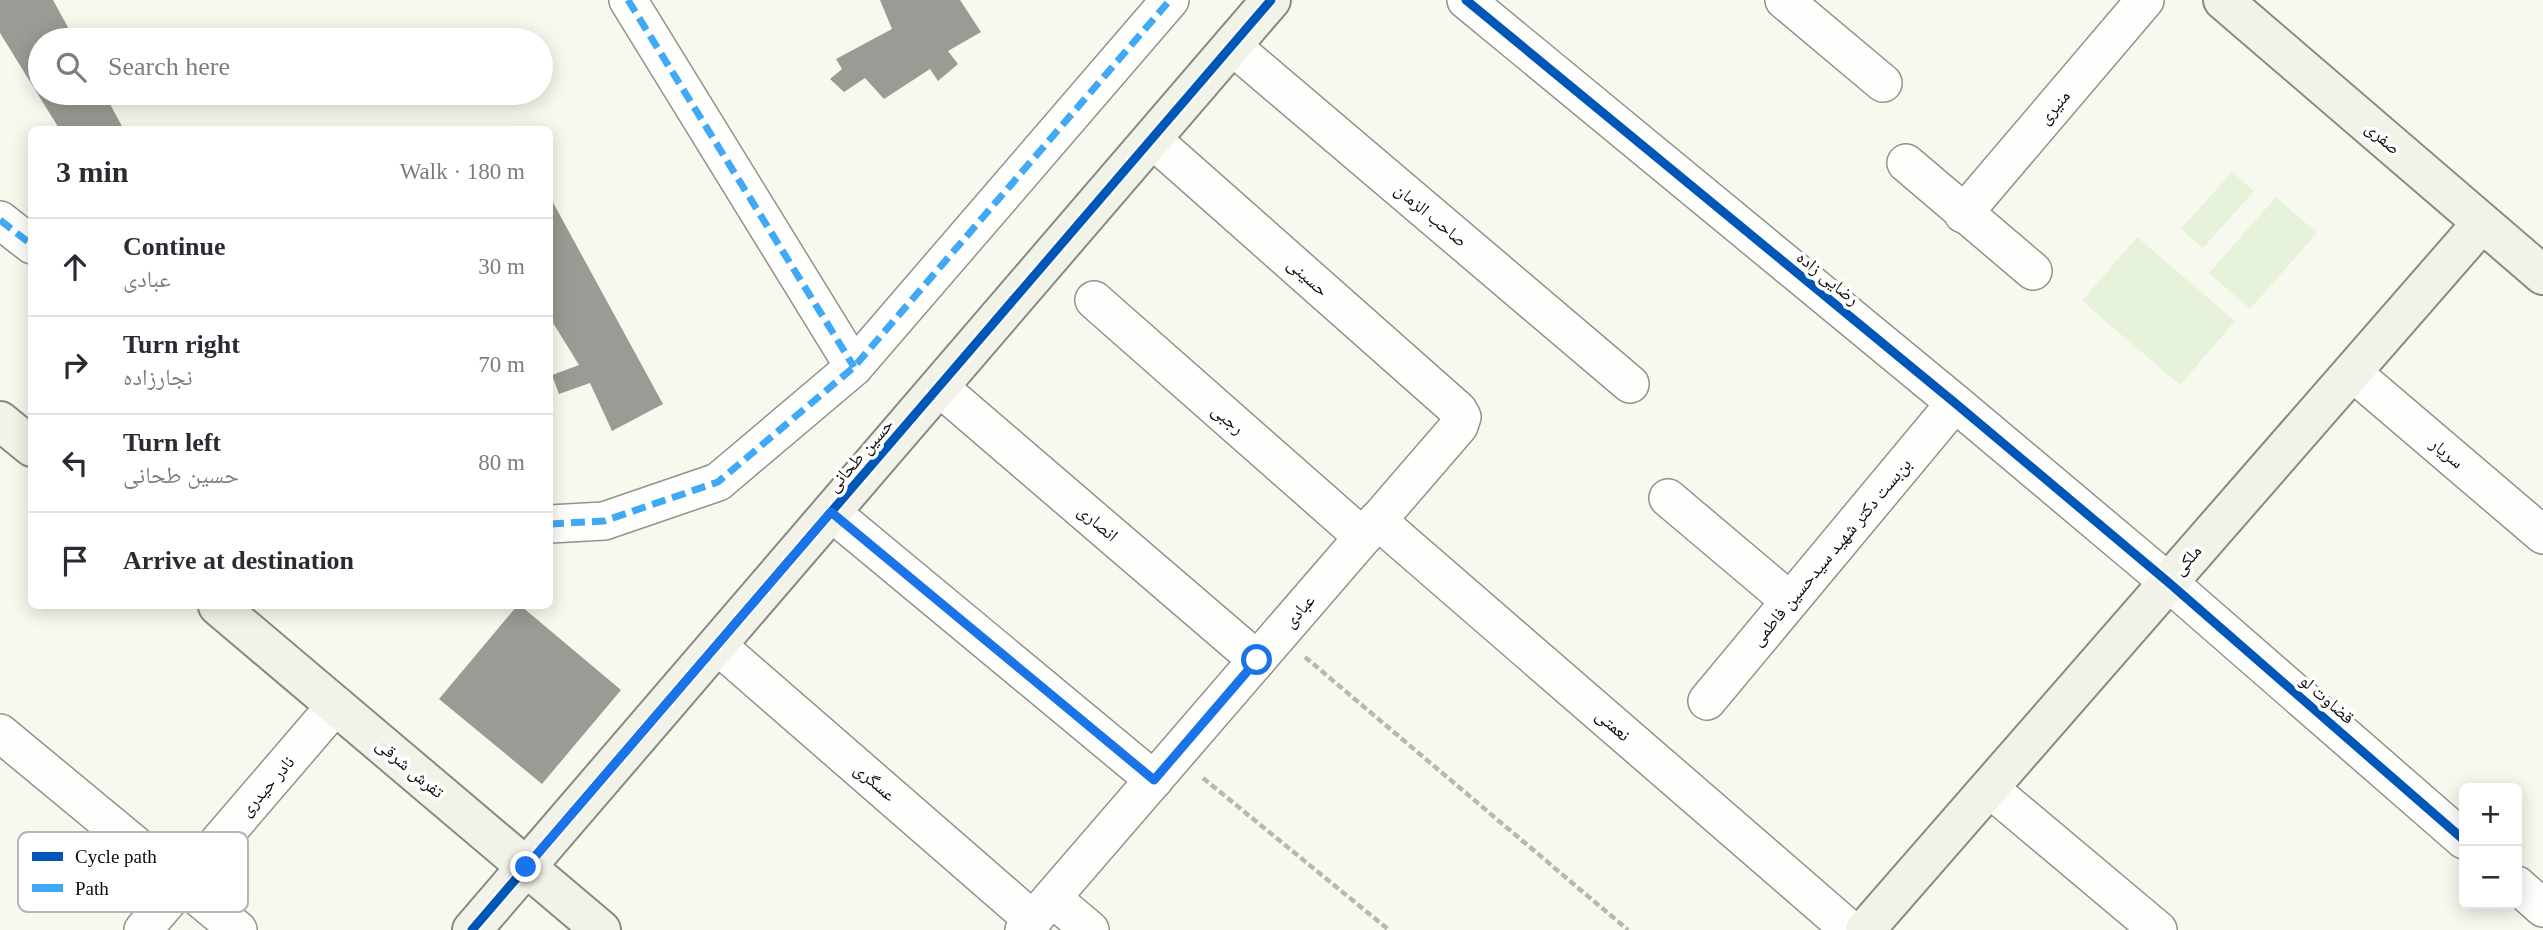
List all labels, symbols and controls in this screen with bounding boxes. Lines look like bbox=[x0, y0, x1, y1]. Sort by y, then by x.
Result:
search box bbox=[28, 28, 553, 105]
icon: search bbox=[52, 48, 90, 86]
text: Search here bbox=[108, 52, 230, 81]
street label: منیری bbox=[2034, 86, 2075, 129]
street label: صفری bbox=[2361, 117, 2404, 159]
text: 3 min bbox=[56, 155, 129, 188]
text: Walk · 180 m bbox=[400, 159, 525, 184]
street label: صاحب الزمان bbox=[1390, 179, 1471, 252]
text: Continue bbox=[123, 232, 226, 261]
street label: رضایی زاده bbox=[1792, 247, 1863, 310]
icon: ahead bbox=[56, 248, 94, 286]
text: 30 m bbox=[478, 254, 525, 279]
street label: حسینی bbox=[1283, 254, 1332, 301]
text: عبادی bbox=[123, 267, 171, 292]
text: Turn right bbox=[123, 330, 240, 359]
icon: right bbox=[56, 346, 94, 384]
text: 70 m bbox=[478, 352, 525, 377]
text: نجارزاده bbox=[123, 365, 193, 390]
street label: رجبی bbox=[1207, 400, 1248, 439]
street label: حسین طحانی bbox=[823, 414, 898, 496]
text: Turn left bbox=[123, 428, 221, 457]
street label: سریار bbox=[2426, 433, 2468, 473]
icon: left bbox=[56, 444, 94, 482]
text: 80 m bbox=[478, 450, 525, 475]
street label: بن‌بست دکتر شهید سیدحسین فاطمی bbox=[1747, 454, 1916, 650]
text: حسین طحانی bbox=[123, 463, 239, 488]
street label: انصاری bbox=[1073, 500, 1122, 546]
street label: ملکی bbox=[2169, 541, 2206, 580]
icon: arrive bbox=[56, 542, 94, 580]
text: Arrive at destination bbox=[123, 546, 354, 575]
street label: عبادی bbox=[1279, 590, 1320, 632]
route start bbox=[1241, 644, 1272, 675]
street label: قضاوت لو bbox=[2296, 670, 2358, 728]
street label: نعمتی bbox=[1591, 705, 1634, 746]
street label: تفرش شرقی bbox=[371, 734, 448, 803]
street label: نادر حیدری bbox=[236, 752, 299, 821]
street label: عسگری bbox=[850, 759, 900, 806]
map controls bbox=[2459, 783, 2522, 909]
button: + bbox=[2459, 783, 2522, 846]
legend bbox=[18, 832, 248, 912]
text: Cycle path bbox=[75, 846, 157, 867]
button: − bbox=[2459, 846, 2522, 909]
route end bbox=[510, 851, 541, 882]
text: Path bbox=[75, 878, 109, 899]

